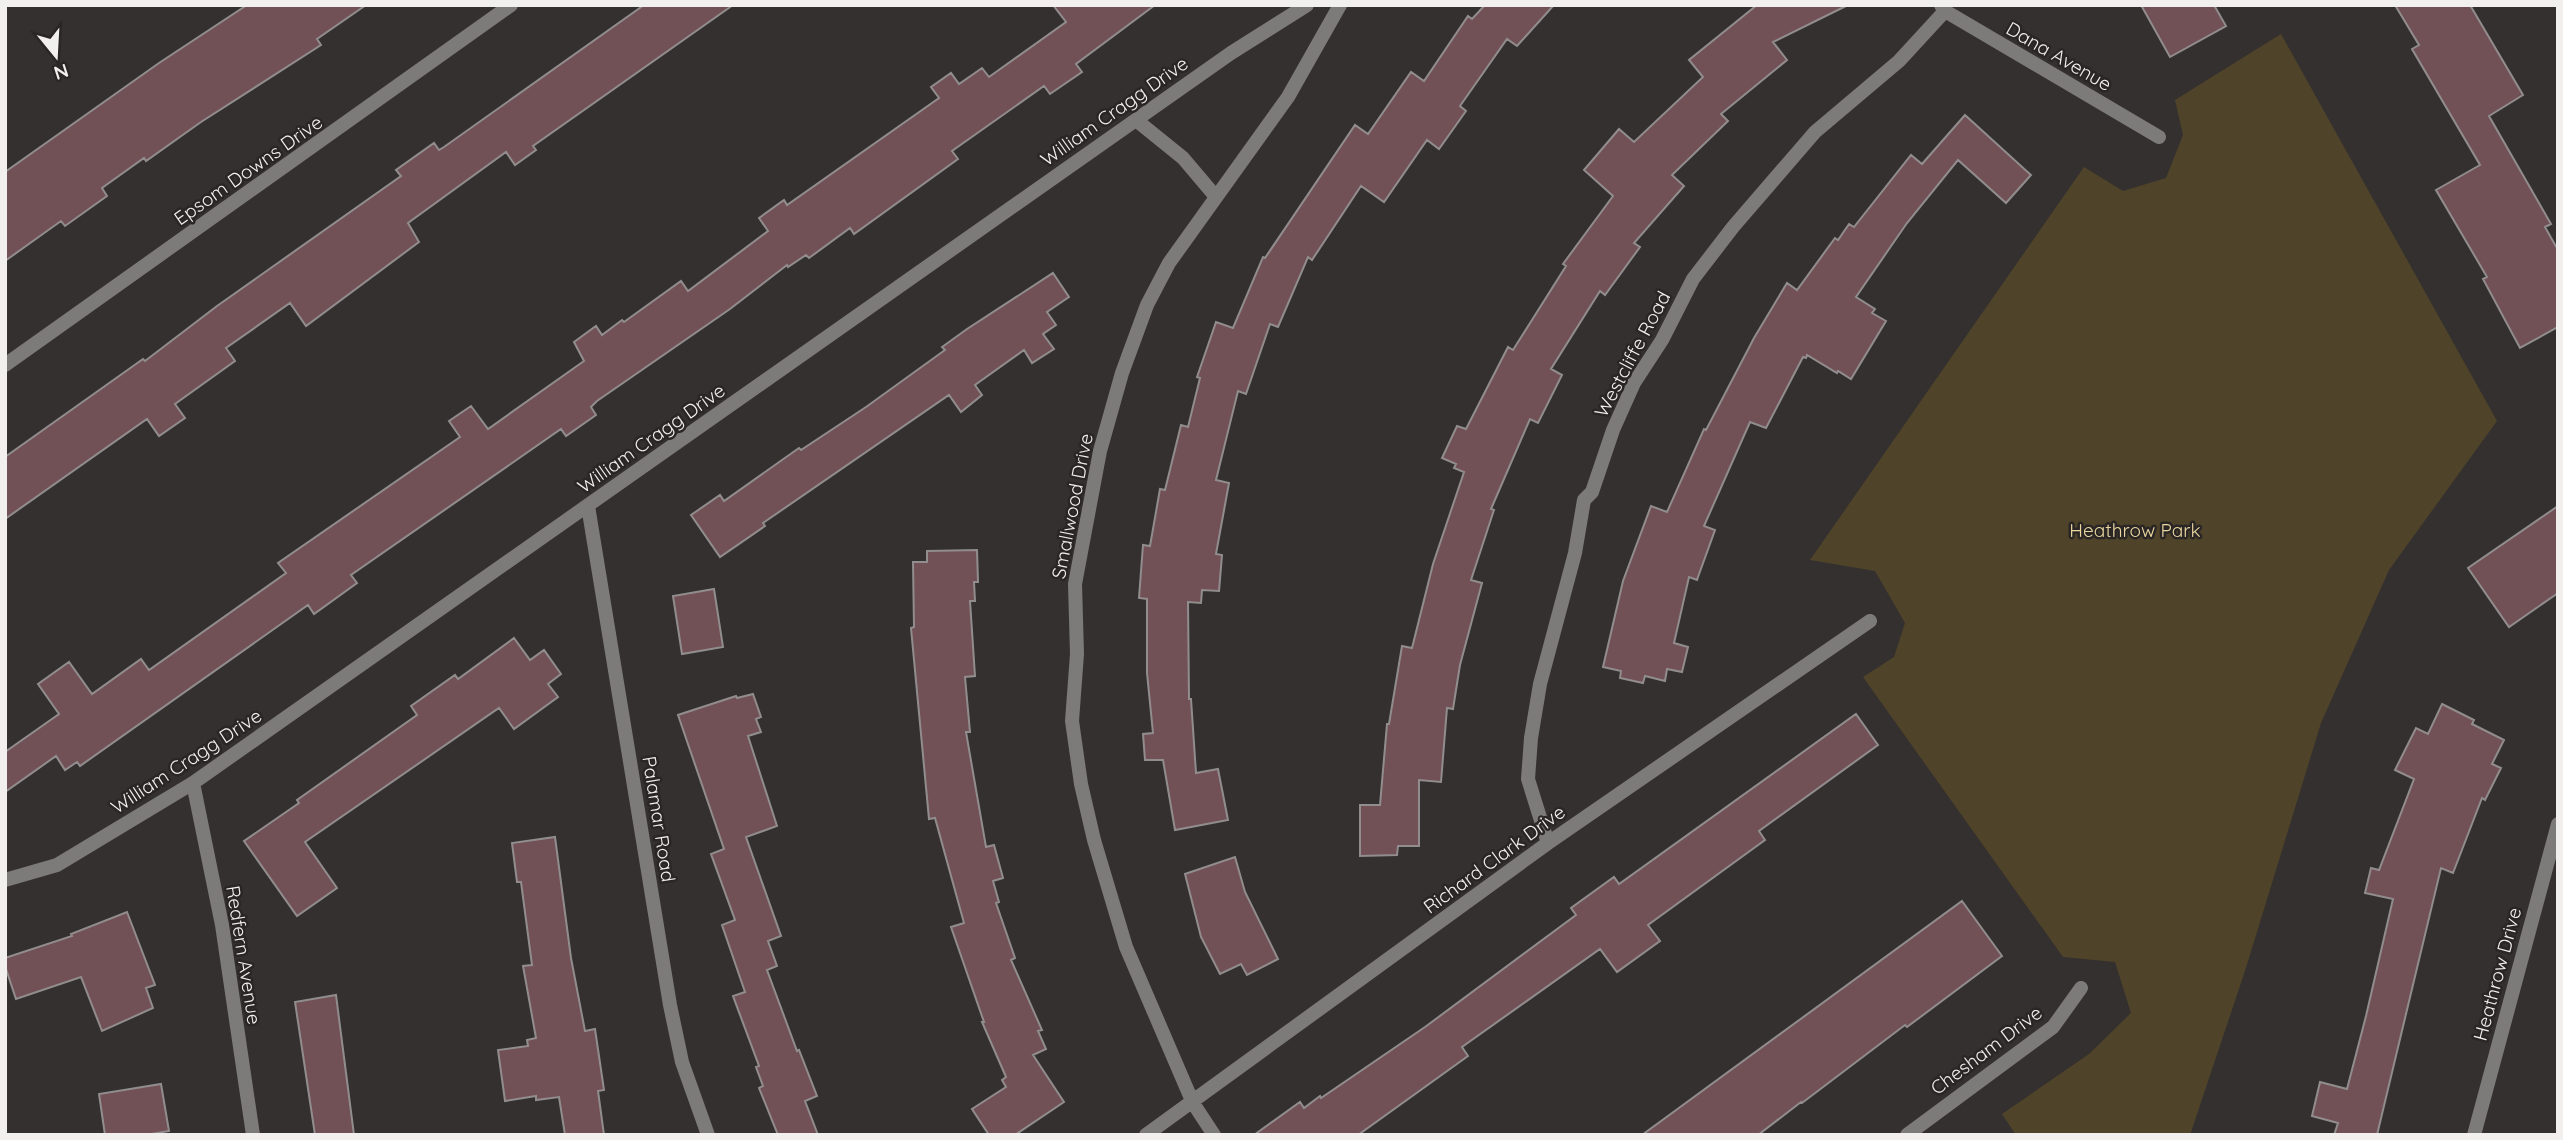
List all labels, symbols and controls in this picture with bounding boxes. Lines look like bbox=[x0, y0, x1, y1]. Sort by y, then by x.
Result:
street label: Dana Avenue bbox=[2002, 16, 2116, 96]
north arrow bbox=[21, 21, 91, 91]
street label: William Cragg Drive bbox=[1035, 51, 1193, 171]
text: N bbox=[51, 59, 72, 86]
street label: Epsom Downs Drive bbox=[169, 110, 327, 230]
street label: Westcliffe Road bbox=[1589, 287, 1675, 421]
street label: William Cragg Drive bbox=[572, 378, 730, 498]
street label: Smallwood Drive bbox=[1046, 431, 1098, 581]
park label: Heathrow Park bbox=[2069, 518, 2201, 542]
street label: William Cragg Drive bbox=[106, 703, 266, 819]
street label: Palamar Road bbox=[637, 754, 681, 884]
street label: Richard Clark Drive bbox=[1418, 800, 1570, 918]
street label: Redfern Avenue bbox=[221, 884, 267, 1026]
street label: Heathrow Drive bbox=[2468, 905, 2526, 1043]
street label: Chesham Drive bbox=[1926, 1000, 2046, 1100]

